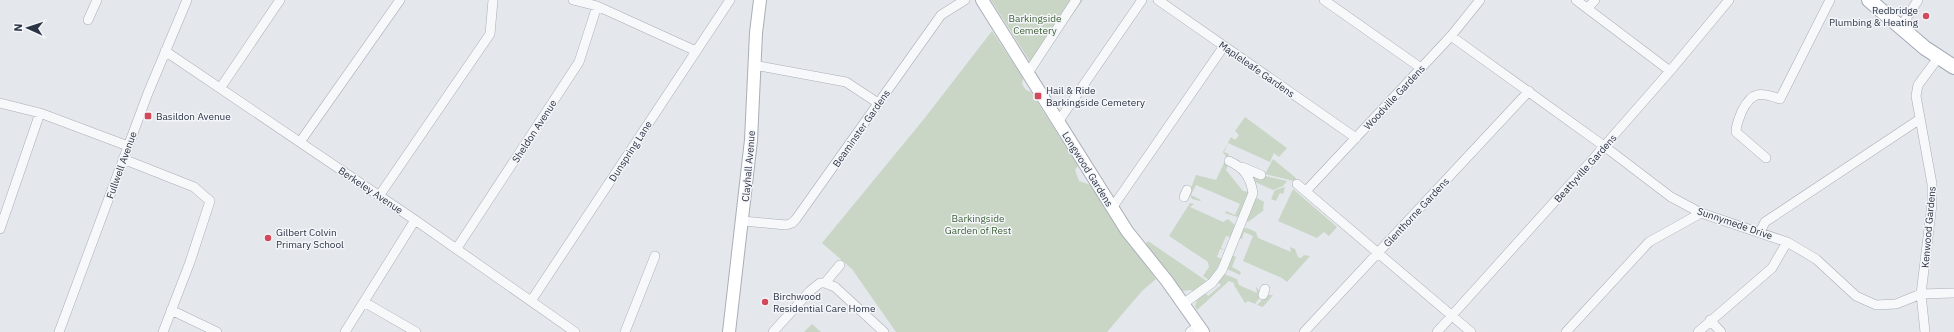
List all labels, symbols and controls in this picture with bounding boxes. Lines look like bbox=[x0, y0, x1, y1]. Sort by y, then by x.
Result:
place label: Redbridge Plumbing & Heating bbox=[1829, 4, 1919, 29]
north arrow bbox=[8, 8, 48, 48]
marker: Redbridge Plumbing & Heating bbox=[1921, 11, 1931, 21]
park label: Barkingside Cemetery bbox=[1009, 12, 1062, 37]
text: N bbox=[11, 23, 25, 32]
street label: Mapleleafe Gardens bbox=[1216, 38, 1297, 101]
street label: Woodville Gardens bbox=[1361, 62, 1428, 133]
place label: Hail & Ride Barkingside Cemetery bbox=[1046, 84, 1145, 109]
street label: Beaminster Gardens bbox=[830, 87, 893, 170]
marker: Hail & Ride Barkingside Cemetery bbox=[1033, 91, 1043, 101]
street label: Sheldon Avenue bbox=[509, 97, 560, 165]
place label: Basildon Avenue bbox=[156, 110, 231, 123]
marker: Basildon Avenue bbox=[143, 111, 153, 121]
street label: Dunspring Lane bbox=[606, 118, 655, 184]
street label: Fullwell Avenue bbox=[103, 129, 140, 201]
street label: Clayhall Avenue bbox=[739, 129, 758, 202]
street label: Longwood Gardens bbox=[1059, 129, 1116, 209]
street label: Beattyville Gardens bbox=[1551, 131, 1620, 205]
street label: Berkeley Avenue bbox=[336, 164, 406, 217]
street label: Glenthorne Gardens bbox=[1381, 175, 1452, 250]
street label: Kenwood Gardens bbox=[1918, 186, 1939, 268]
street label: Sunnymede Drive bbox=[1695, 204, 1775, 243]
park label: Barkingside Garden of Rest bbox=[945, 212, 1012, 237]
place label: Gilbert Colvin Primary School bbox=[276, 226, 344, 251]
marker: Gilbert Colvin Primary School bbox=[263, 233, 273, 243]
place label: Birchwood Residential Care Home bbox=[773, 290, 876, 315]
marker: Birchwood Residential Care Home bbox=[760, 297, 770, 307]

